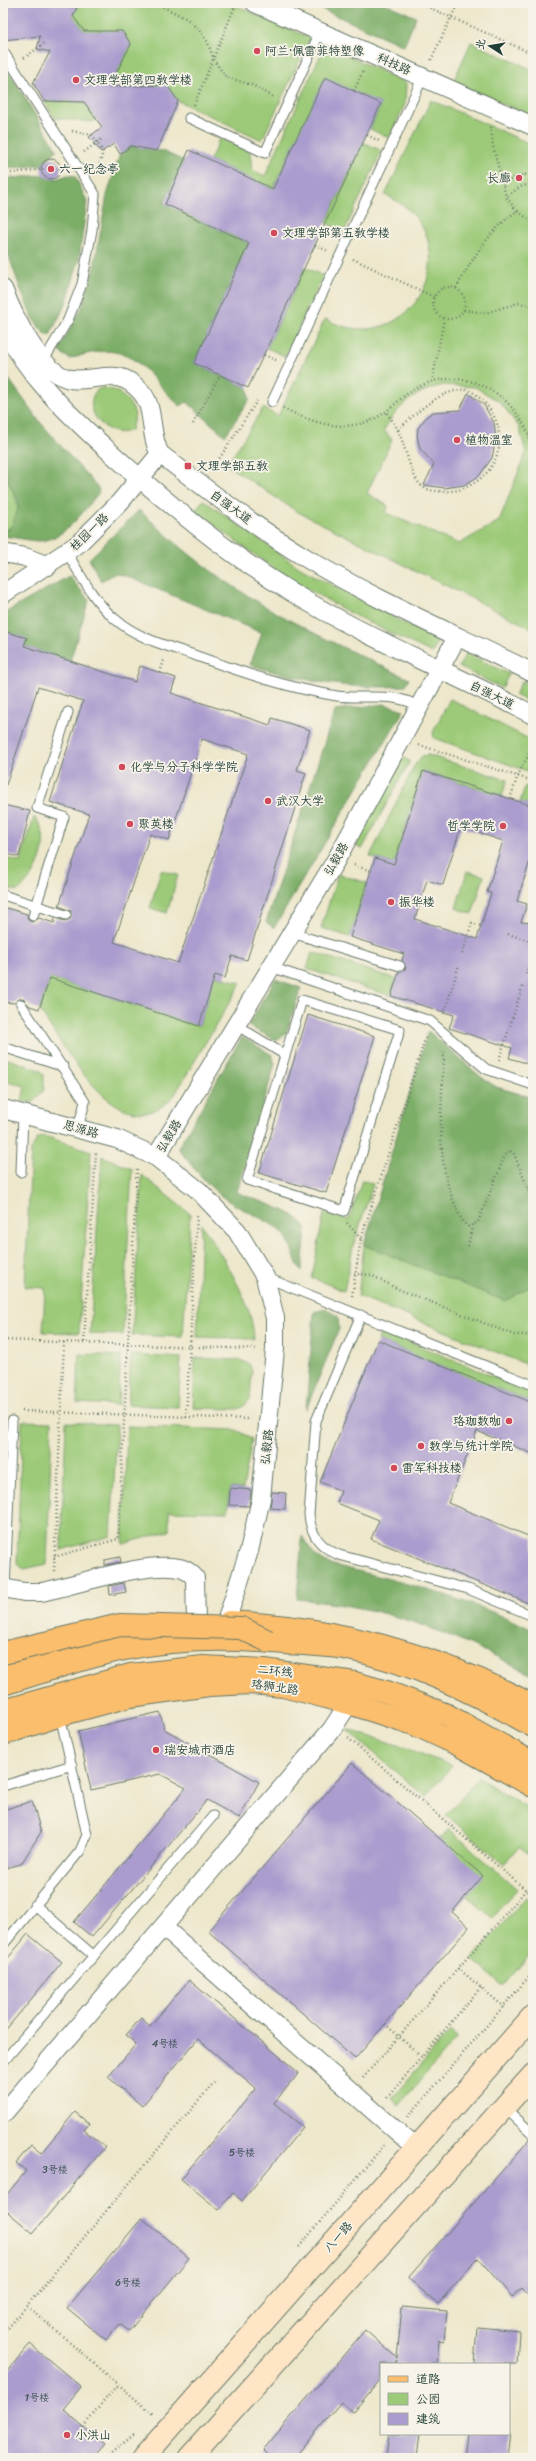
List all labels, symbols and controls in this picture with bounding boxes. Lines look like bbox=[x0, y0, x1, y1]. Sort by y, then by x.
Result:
north arrow bbox=[470, 26, 510, 66]
text: 北 bbox=[470, 37, 491, 51]
place label: 阿兰·佩雷菲特塑像 bbox=[265, 40, 364, 62]
marker: 阿兰·佩雷菲特塑像 bbox=[252, 46, 262, 56]
street label: 科技路 bbox=[373, 47, 415, 81]
place label: 文理学部第四教学楼 bbox=[84, 69, 192, 91]
marker: 文理学部第四教学楼 bbox=[71, 75, 81, 85]
place label: 六一纪念亭 bbox=[59, 158, 119, 180]
marker: 六一纪念亭 bbox=[46, 164, 56, 174]
place label: 长廊 bbox=[487, 167, 511, 189]
marker: 长廊 bbox=[514, 173, 524, 183]
place label: 文理学部第五教学楼 bbox=[282, 222, 390, 244]
marker: 文理学部第五教学楼 bbox=[269, 228, 279, 238]
place label: 植物温室 bbox=[465, 429, 513, 451]
marker: 植物温室 bbox=[452, 435, 462, 445]
place label: 文理学部五教 bbox=[196, 455, 268, 477]
marker: 文理学部五教 bbox=[183, 461, 193, 471]
street label: 自强大道 bbox=[205, 484, 257, 530]
street label: 桂园一路 bbox=[64, 507, 114, 557]
street label: 自强大道 bbox=[466, 675, 518, 715]
place label: 化学与分子科学学院 bbox=[130, 756, 238, 778]
marker: 化学与分子科学学院 bbox=[117, 762, 127, 772]
place label: 武汉大学 bbox=[276, 790, 324, 812]
marker: 武汉大学 bbox=[263, 796, 273, 806]
place label: 聚英楼 bbox=[138, 813, 174, 835]
place label: 哲学学院 bbox=[447, 815, 495, 837]
marker: 聚英楼 bbox=[125, 819, 135, 829]
marker: 哲学学院 bbox=[498, 821, 508, 831]
street label: 弘毅路 bbox=[317, 838, 355, 880]
place label: 振华楼 bbox=[399, 891, 435, 913]
marker: 振华楼 bbox=[386, 897, 396, 907]
street label: 思源路 bbox=[61, 1113, 101, 1145]
street label: 弘毅路 bbox=[150, 1115, 188, 1157]
place label: 珞珈数咖 bbox=[453, 1410, 501, 1432]
marker: 珞珈数咖 bbox=[504, 1416, 514, 1426]
street label: 弘毅路 bbox=[254, 1428, 280, 1466]
place label: 数学与统计学院 bbox=[429, 1435, 513, 1457]
marker: 数学与统计学院 bbox=[416, 1441, 426, 1451]
place label: 雷军科技楼 bbox=[402, 1457, 462, 1479]
marker: 雷军科技楼 bbox=[389, 1463, 399, 1473]
street label: 二环线 bbox=[256, 1658, 294, 1684]
street label: 珞狮北路 bbox=[250, 1673, 300, 1701]
place label: 瑞安城市酒店 bbox=[164, 1739, 236, 1761]
marker: 瑞安城市酒店 bbox=[151, 1745, 161, 1755]
house number: 4号楼 bbox=[152, 2035, 178, 2053]
house number: 5号楼 bbox=[229, 2144, 255, 2162]
house number: 3号楼 bbox=[42, 2161, 68, 2179]
street label: 八一路 bbox=[318, 2216, 358, 2258]
house number: 6号楼 bbox=[115, 2274, 141, 2292]
legend bbox=[380, 2363, 510, 2435]
text: 道路 bbox=[416, 2368, 440, 2390]
text: 公园 bbox=[416, 2388, 440, 2410]
house number: 1号楼 bbox=[25, 2389, 49, 2407]
text: 建筑 bbox=[416, 2408, 440, 2430]
place label: 小洪山 bbox=[75, 2424, 111, 2446]
marker: 小洪山 bbox=[62, 2430, 72, 2440]

